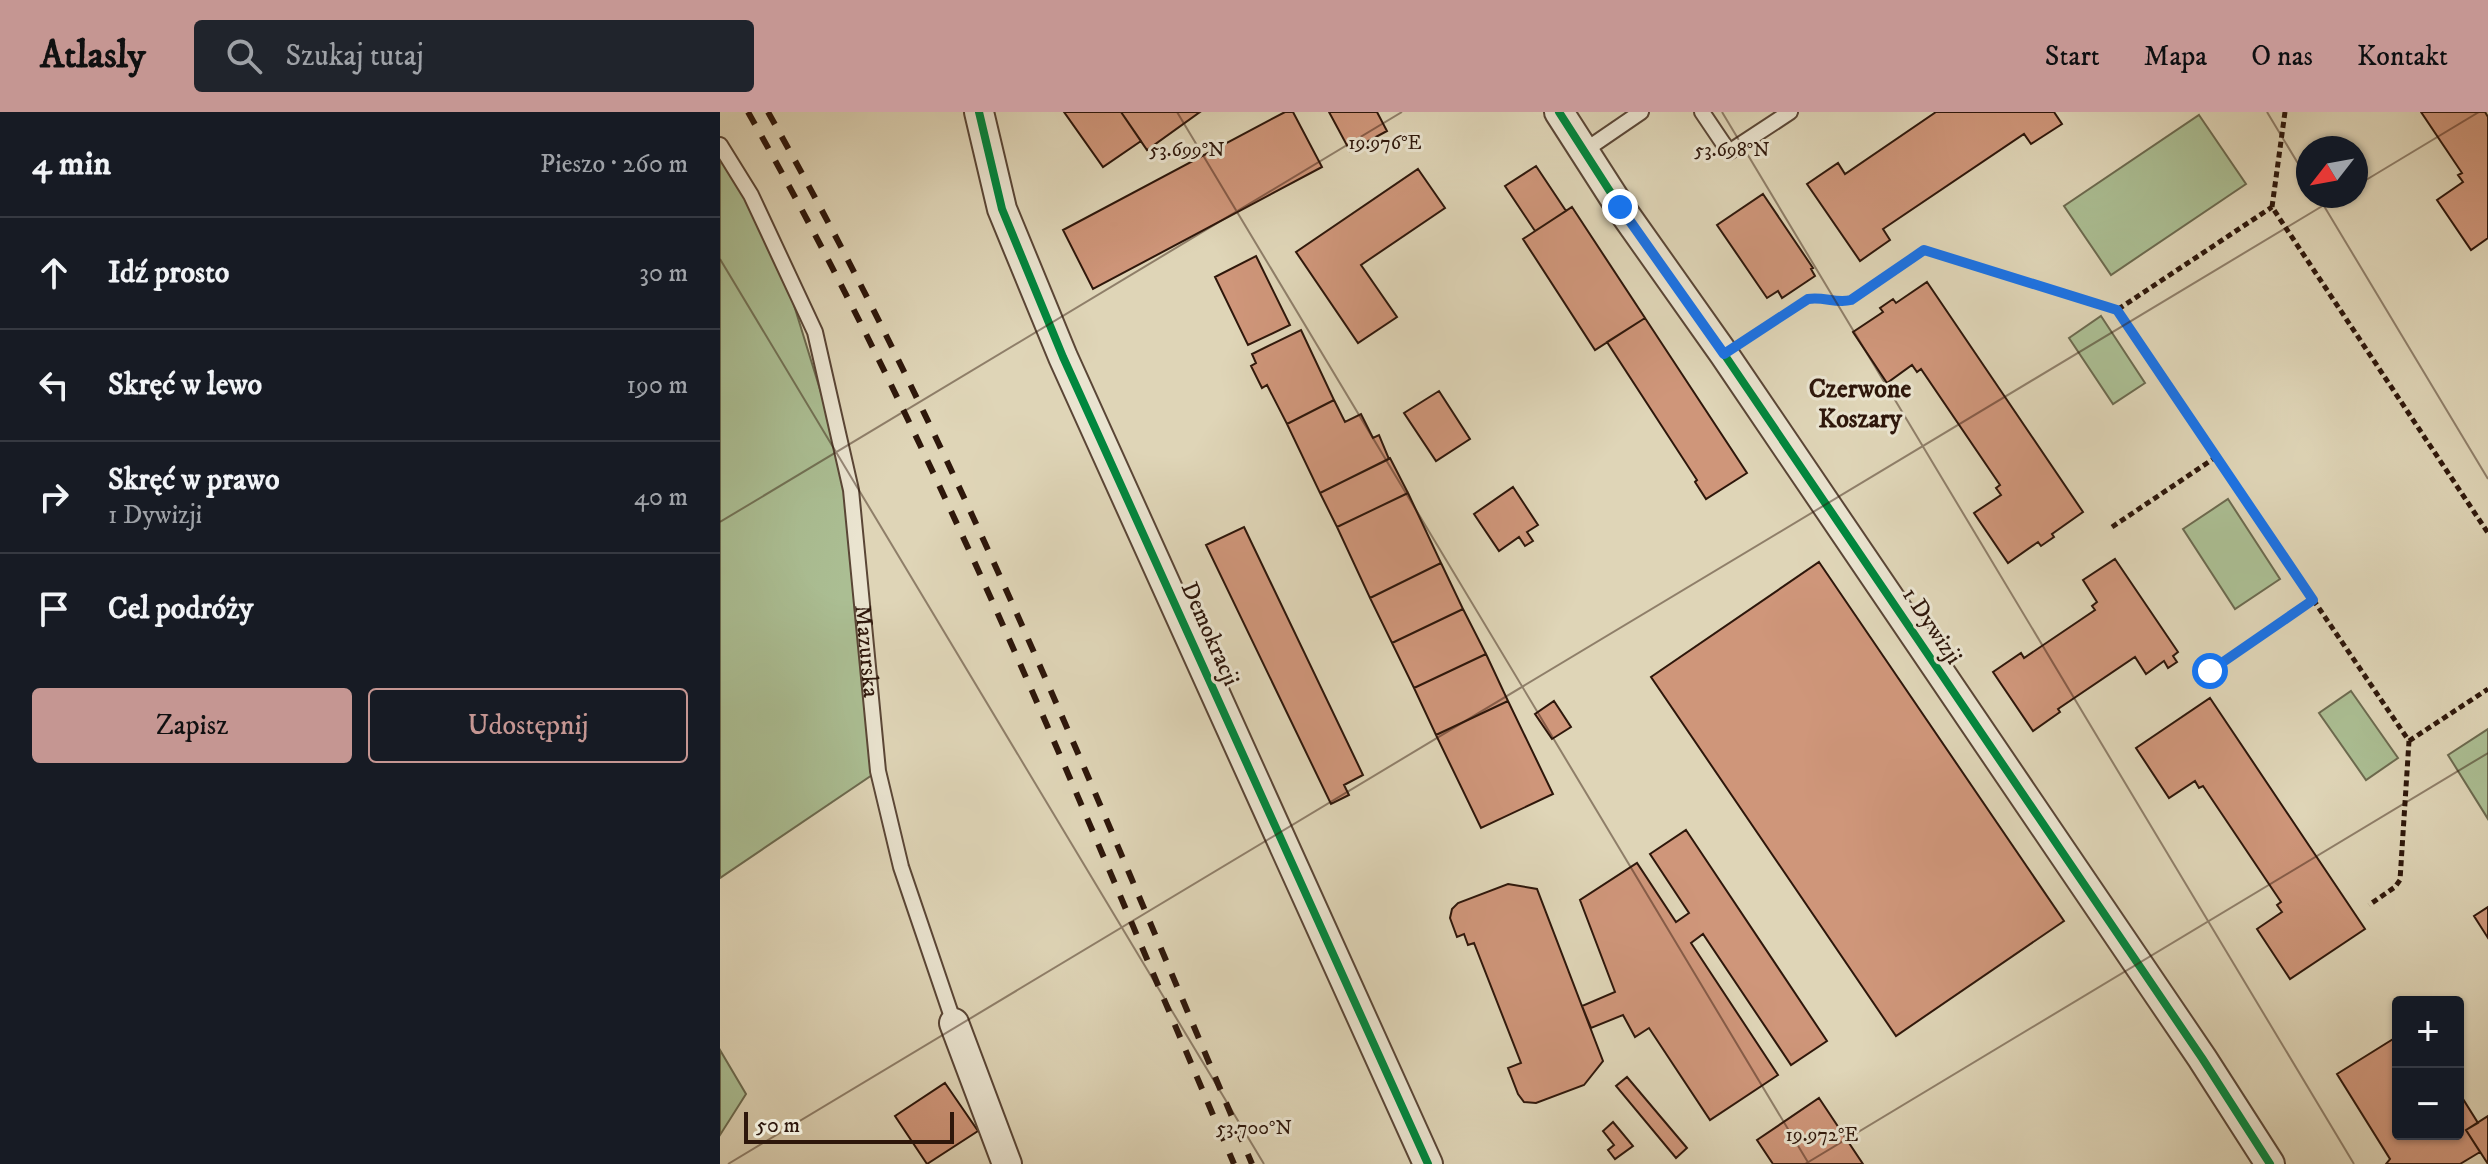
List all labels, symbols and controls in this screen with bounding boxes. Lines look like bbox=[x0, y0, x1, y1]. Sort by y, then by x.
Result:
search box bbox=[194, 20, 754, 92]
text: Atlasly bbox=[40, 32, 146, 80]
icon: search bbox=[222, 34, 266, 78]
text: Szukaj tutaj bbox=[286, 38, 424, 75]
text: Start bbox=[2045, 39, 2100, 74]
text: Mapa bbox=[2144, 39, 2207, 74]
text: O nas bbox=[2251, 39, 2313, 74]
text: Kontakt bbox=[2357, 39, 2448, 74]
text: 19.976°E bbox=[1348, 131, 1422, 156]
north arrow bbox=[2296, 136, 2368, 208]
text: 53.699°N bbox=[1149, 138, 1225, 163]
text: 53.698°N bbox=[1694, 138, 1770, 163]
text: 4 min bbox=[32, 143, 111, 185]
text: Pieszo · 260 m bbox=[540, 148, 688, 181]
route end bbox=[1602, 189, 1638, 225]
icon: ahead bbox=[32, 251, 76, 295]
text: Idź prosto bbox=[108, 255, 229, 292]
text: 30 m bbox=[639, 257, 688, 290]
icon: left bbox=[32, 363, 76, 407]
text: Skręć w lewo bbox=[108, 367, 262, 404]
text: 190 m bbox=[626, 369, 688, 402]
district label: Czerwone Koszary bbox=[1809, 373, 1912, 436]
text: Skręć w prawo bbox=[108, 462, 280, 499]
icon: right bbox=[32, 475, 76, 519]
text: 40 m bbox=[634, 481, 688, 514]
text: 1 Dywizji bbox=[108, 499, 202, 532]
street label: Demokracji bbox=[1174, 577, 1246, 691]
street label: 1 Dywizji bbox=[1895, 582, 1969, 670]
icon: arrive bbox=[32, 587, 76, 631]
text: Cel podróży bbox=[108, 591, 253, 628]
street label: Mazurska bbox=[847, 603, 886, 700]
route start bbox=[2192, 653, 2228, 689]
button: Zapisz bbox=[32, 688, 352, 763]
button: Udostępnij bbox=[368, 688, 688, 763]
map controls bbox=[2392, 996, 2464, 1140]
button: + bbox=[2392, 996, 2464, 1068]
button: − bbox=[2392, 1068, 2464, 1140]
scale bar bbox=[744, 1108, 954, 1144]
text: 50 m bbox=[756, 1112, 800, 1139]
text: 53.700°N bbox=[1216, 1116, 1292, 1141]
text: 19.972°E bbox=[1786, 1123, 1858, 1148]

